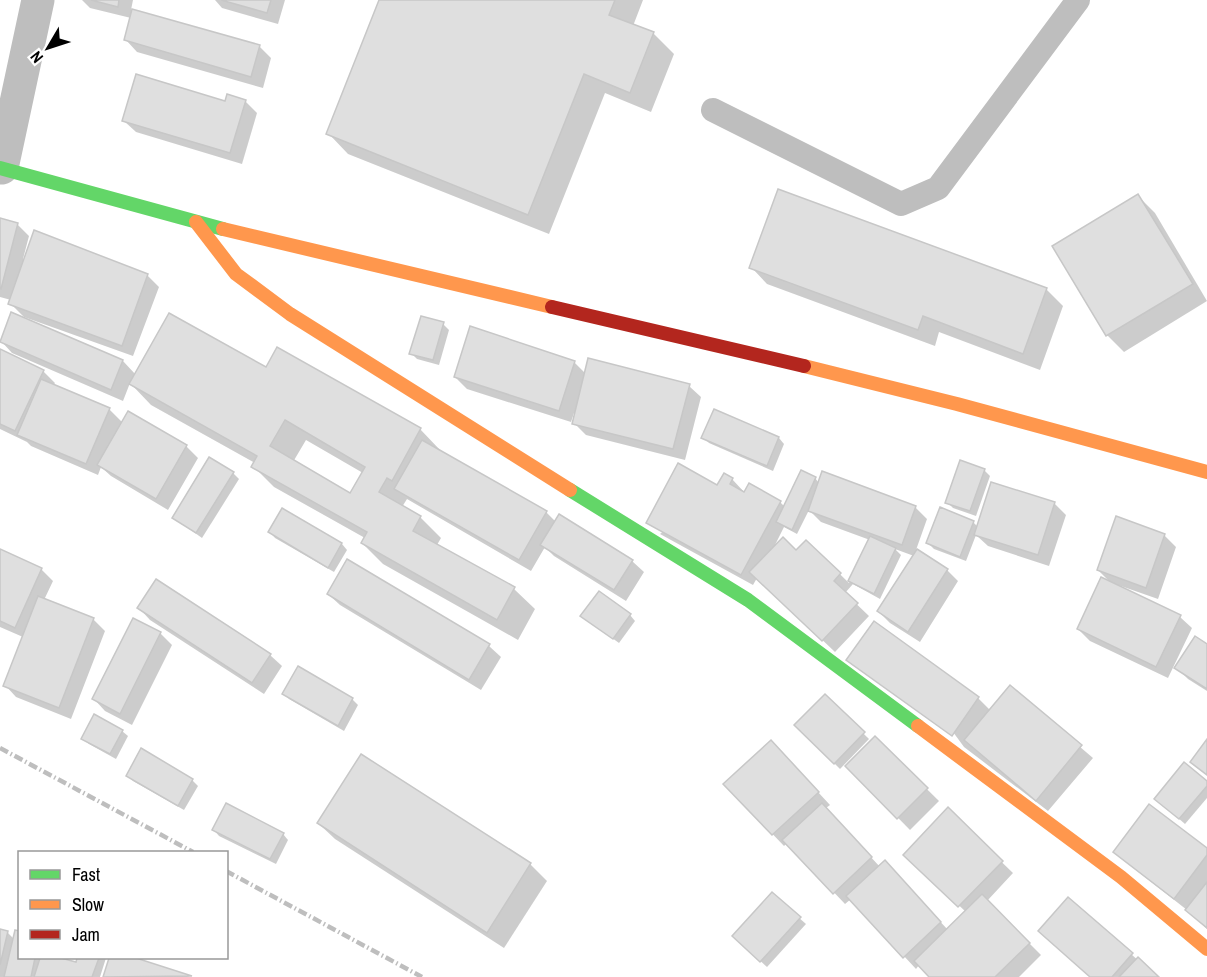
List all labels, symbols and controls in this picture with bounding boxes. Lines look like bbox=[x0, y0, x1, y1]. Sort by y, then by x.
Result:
north arrow bbox=[18, 18, 78, 78]
text: N bbox=[25, 47, 48, 68]
legend bbox=[18, 851, 228, 959]
text: Fast bbox=[72, 862, 100, 887]
text: Slow bbox=[72, 892, 104, 917]
text: Jam bbox=[72, 922, 100, 947]

